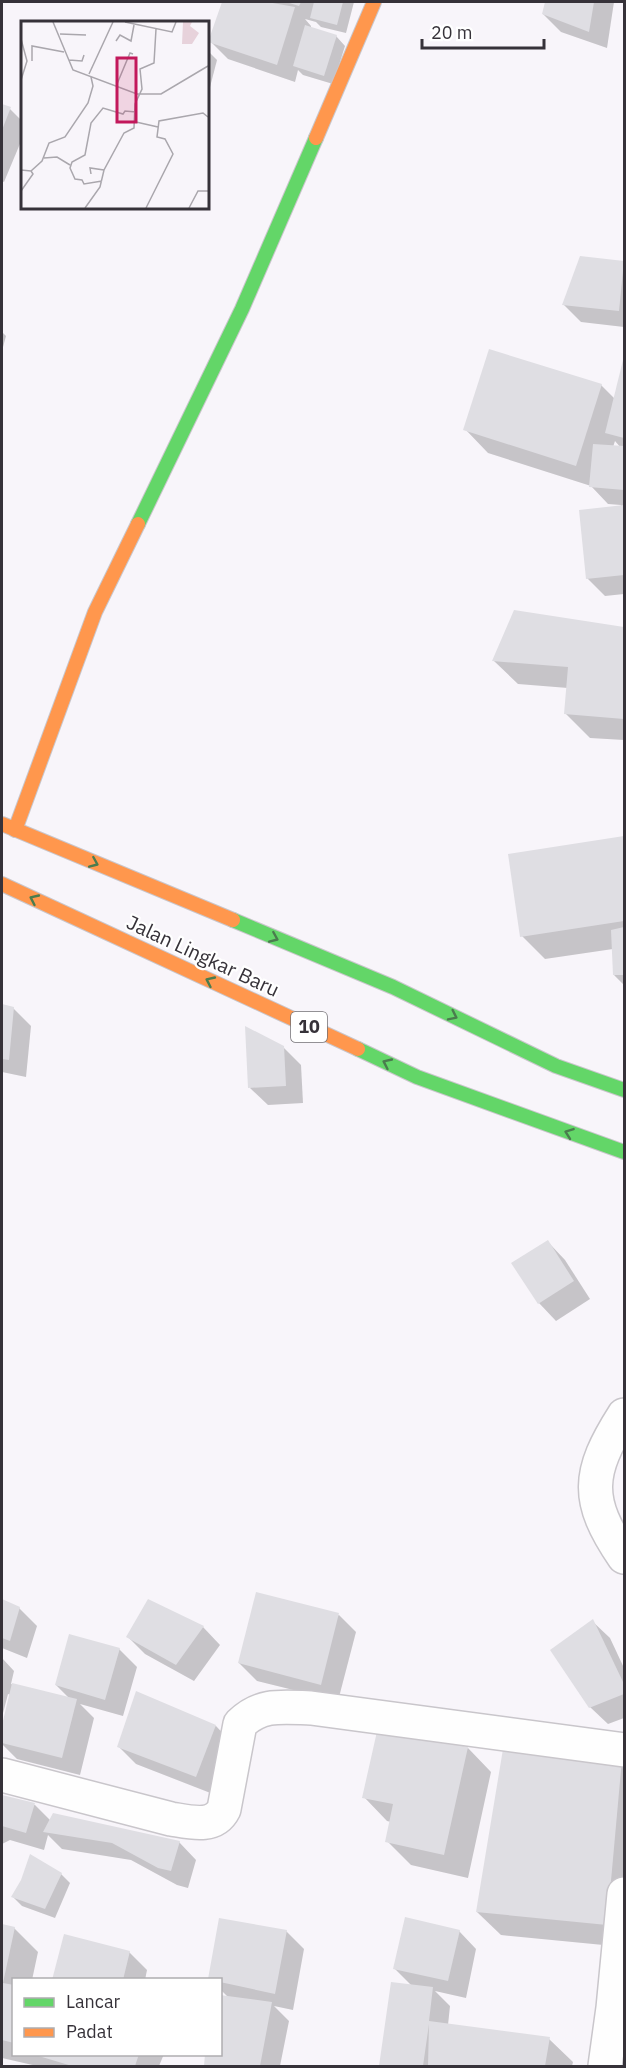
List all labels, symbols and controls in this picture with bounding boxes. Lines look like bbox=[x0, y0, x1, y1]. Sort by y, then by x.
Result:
scale bar bbox=[422, 12, 544, 50]
inset map bbox=[21, 21, 208, 208]
text: 20 m bbox=[431, 21, 473, 44]
one-way arrow bbox=[88, 855, 99, 867]
one-way arrow bbox=[29, 894, 40, 906]
street label: Jalan Lingkar Baru bbox=[122, 908, 284, 1003]
one-way arrow bbox=[268, 931, 279, 943]
one-way arrow bbox=[206, 977, 217, 989]
one-way arrow bbox=[446, 1009, 457, 1020]
road number: 10 bbox=[291, 1012, 327, 1042]
one-way arrow bbox=[383, 1059, 394, 1071]
one-way arrow bbox=[565, 1127, 575, 1140]
legend bbox=[12, 1978, 222, 2056]
text: Lancar bbox=[66, 1990, 121, 2013]
text: Padat bbox=[66, 2020, 113, 2043]

